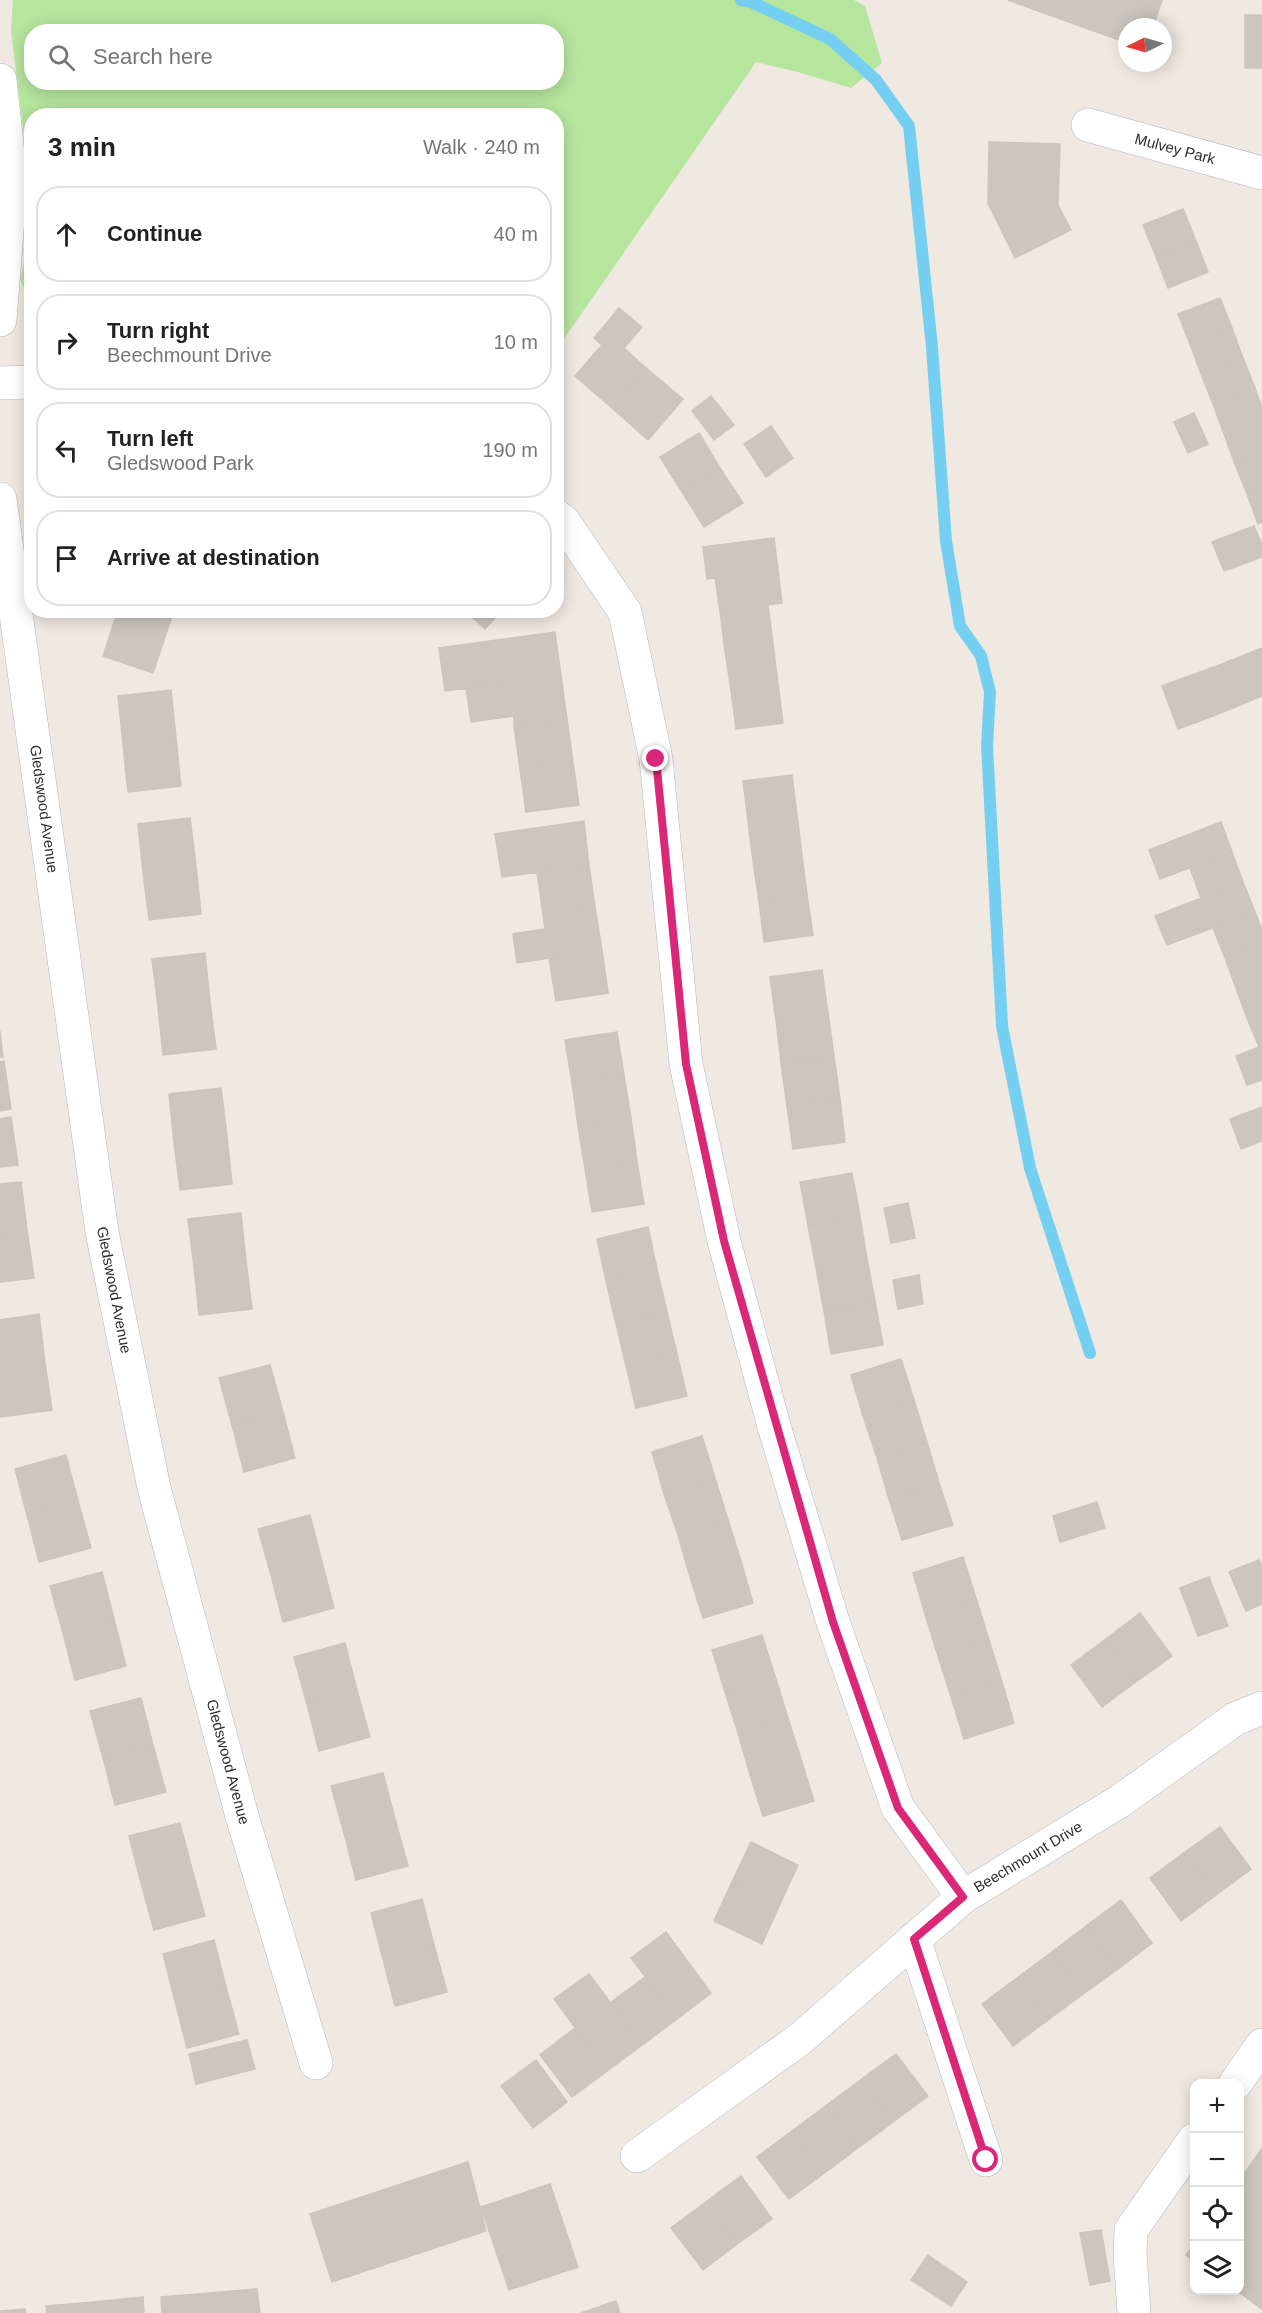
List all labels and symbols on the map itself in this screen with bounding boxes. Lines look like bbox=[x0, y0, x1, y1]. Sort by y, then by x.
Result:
north arrow bbox=[1118, 18, 1172, 72]
street label: Mulvey Park bbox=[1133, 130, 1218, 168]
street label: Gledswood Avenue bbox=[27, 744, 62, 874]
route end bbox=[642, 745, 668, 771]
street label: Gledswood Avenue bbox=[94, 1225, 135, 1355]
street label: Gledswood Avenue bbox=[204, 1697, 253, 1826]
street label: Beechmount Drive bbox=[970, 1818, 1085, 1896]
route start bbox=[972, 2146, 998, 2172]

